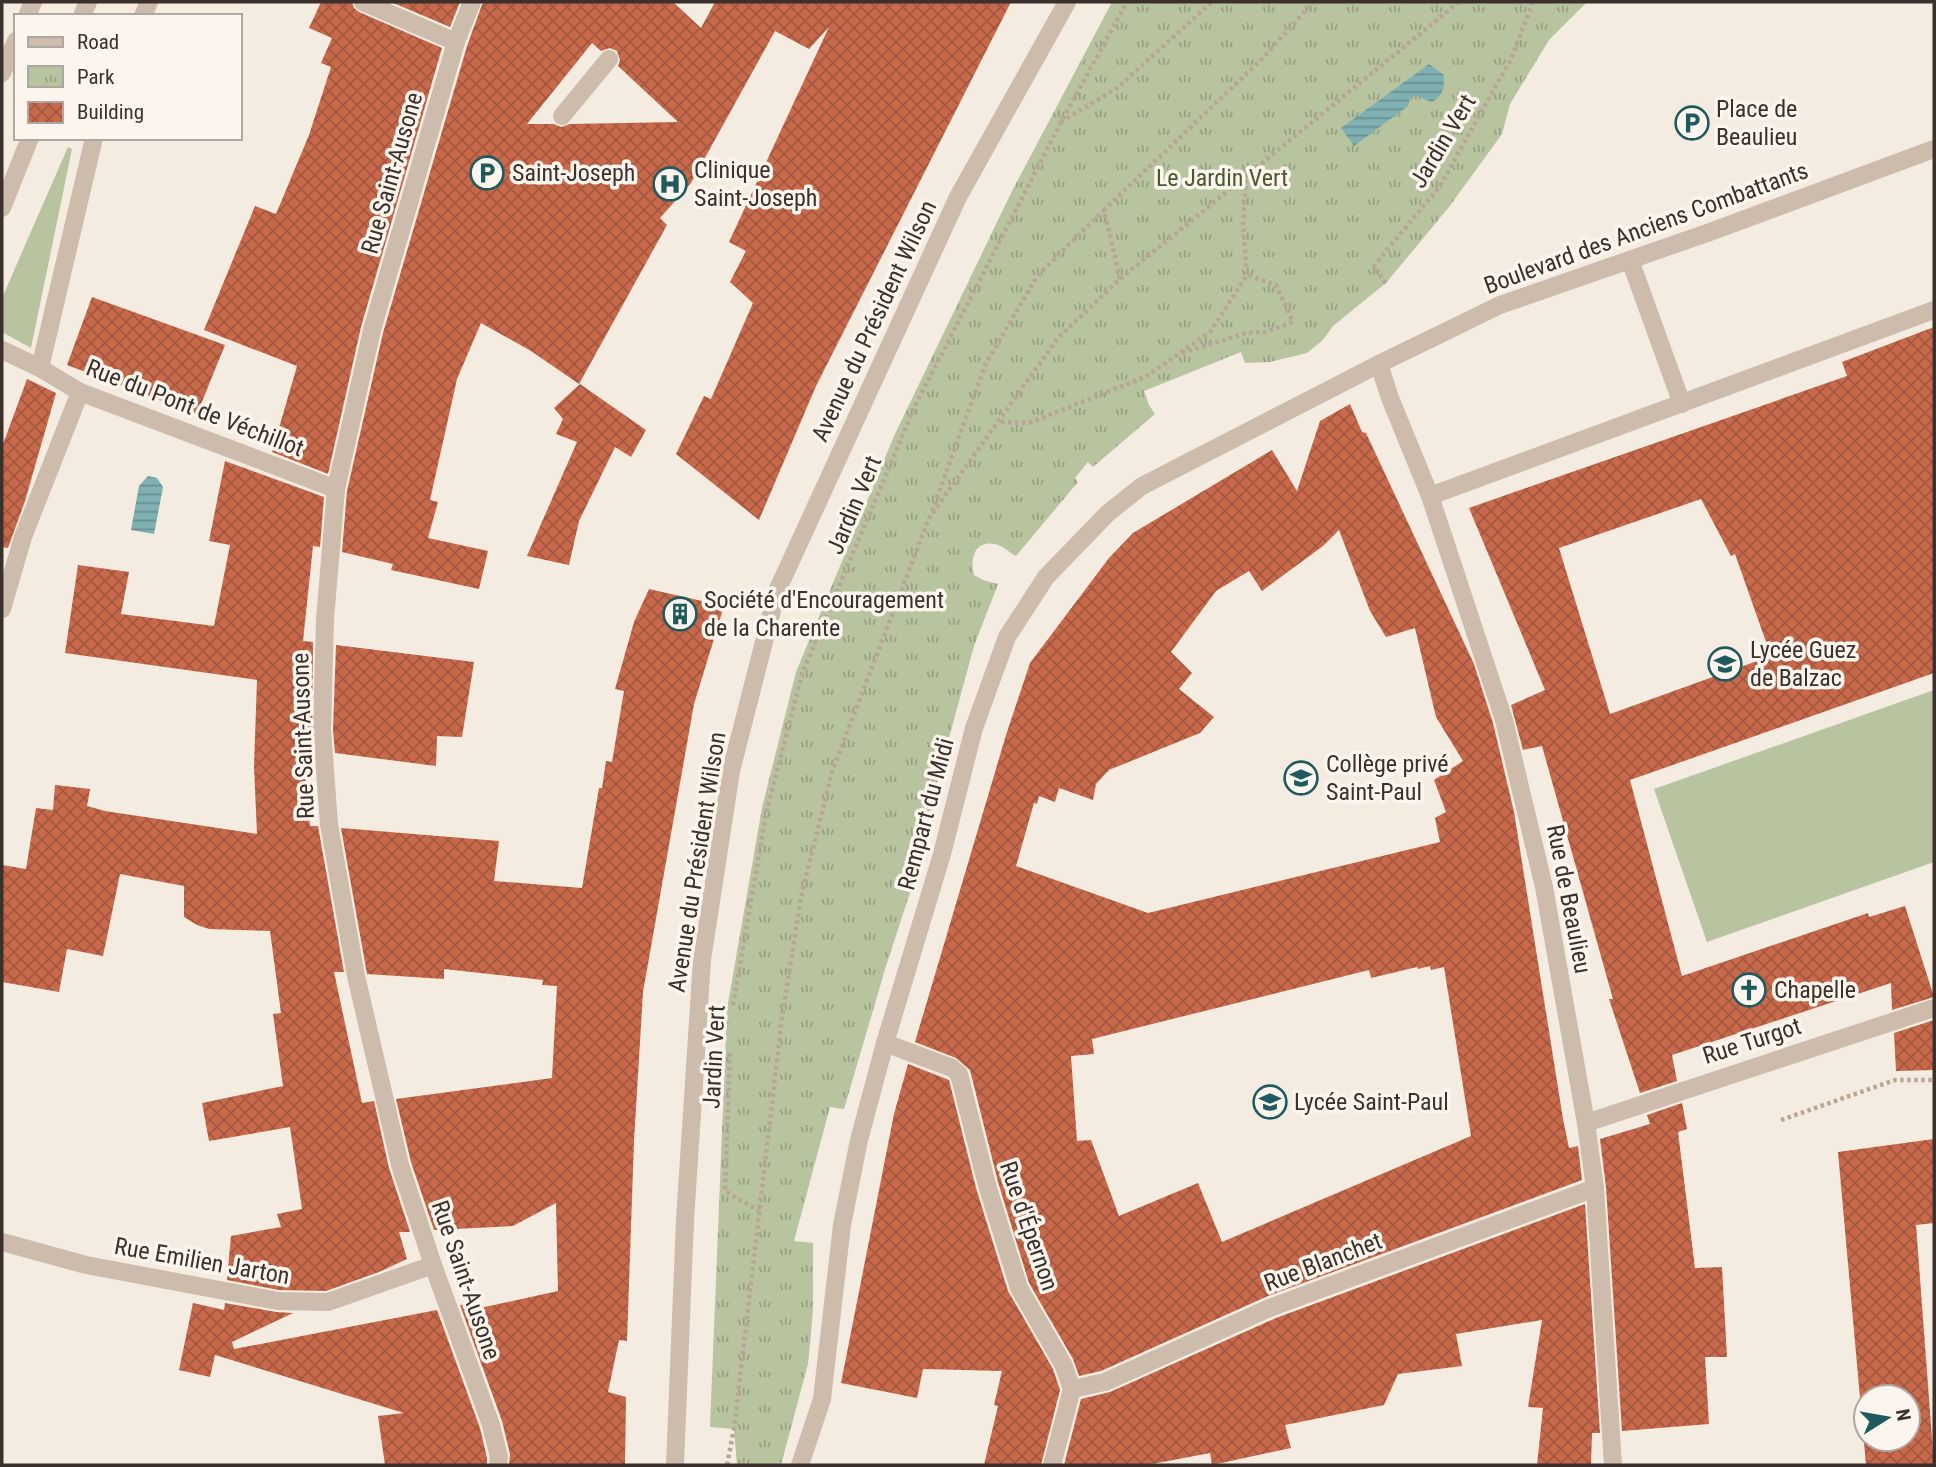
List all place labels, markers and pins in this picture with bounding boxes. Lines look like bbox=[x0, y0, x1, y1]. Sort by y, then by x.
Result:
place label: Place de Beaulieu bbox=[1716, 95, 1797, 151]
parking icon: Place de Beaulieu bbox=[1673, 104, 1711, 142]
parking icon: Saint-Joseph bbox=[468, 154, 506, 192]
place label: Clinique Saint-Joseph bbox=[694, 156, 817, 212]
place label: Saint-Joseph bbox=[512, 159, 635, 187]
hospital icon: Clinique Saint-Joseph bbox=[651, 165, 689, 203]
place label: Société d'Encouragement de la Charente bbox=[704, 586, 944, 642]
building icon: Société d'Encouragement de la Charente bbox=[661, 595, 699, 633]
place label: Lycée Guez de Balzac bbox=[1750, 636, 1856, 692]
school or university icon: Lycée Guez de Balzac bbox=[1706, 645, 1744, 683]
place label: Collège privé Saint-Paul bbox=[1326, 750, 1449, 806]
school or university icon: Collège privé Saint-Paul bbox=[1282, 759, 1320, 797]
church icon: Chapelle bbox=[1730, 971, 1768, 1009]
place label: Chapelle bbox=[1774, 976, 1856, 1004]
school or university icon: Lycée Saint-Paul bbox=[1251, 1083, 1289, 1121]
place label: Lycée Saint-Paul bbox=[1294, 1088, 1449, 1116]

